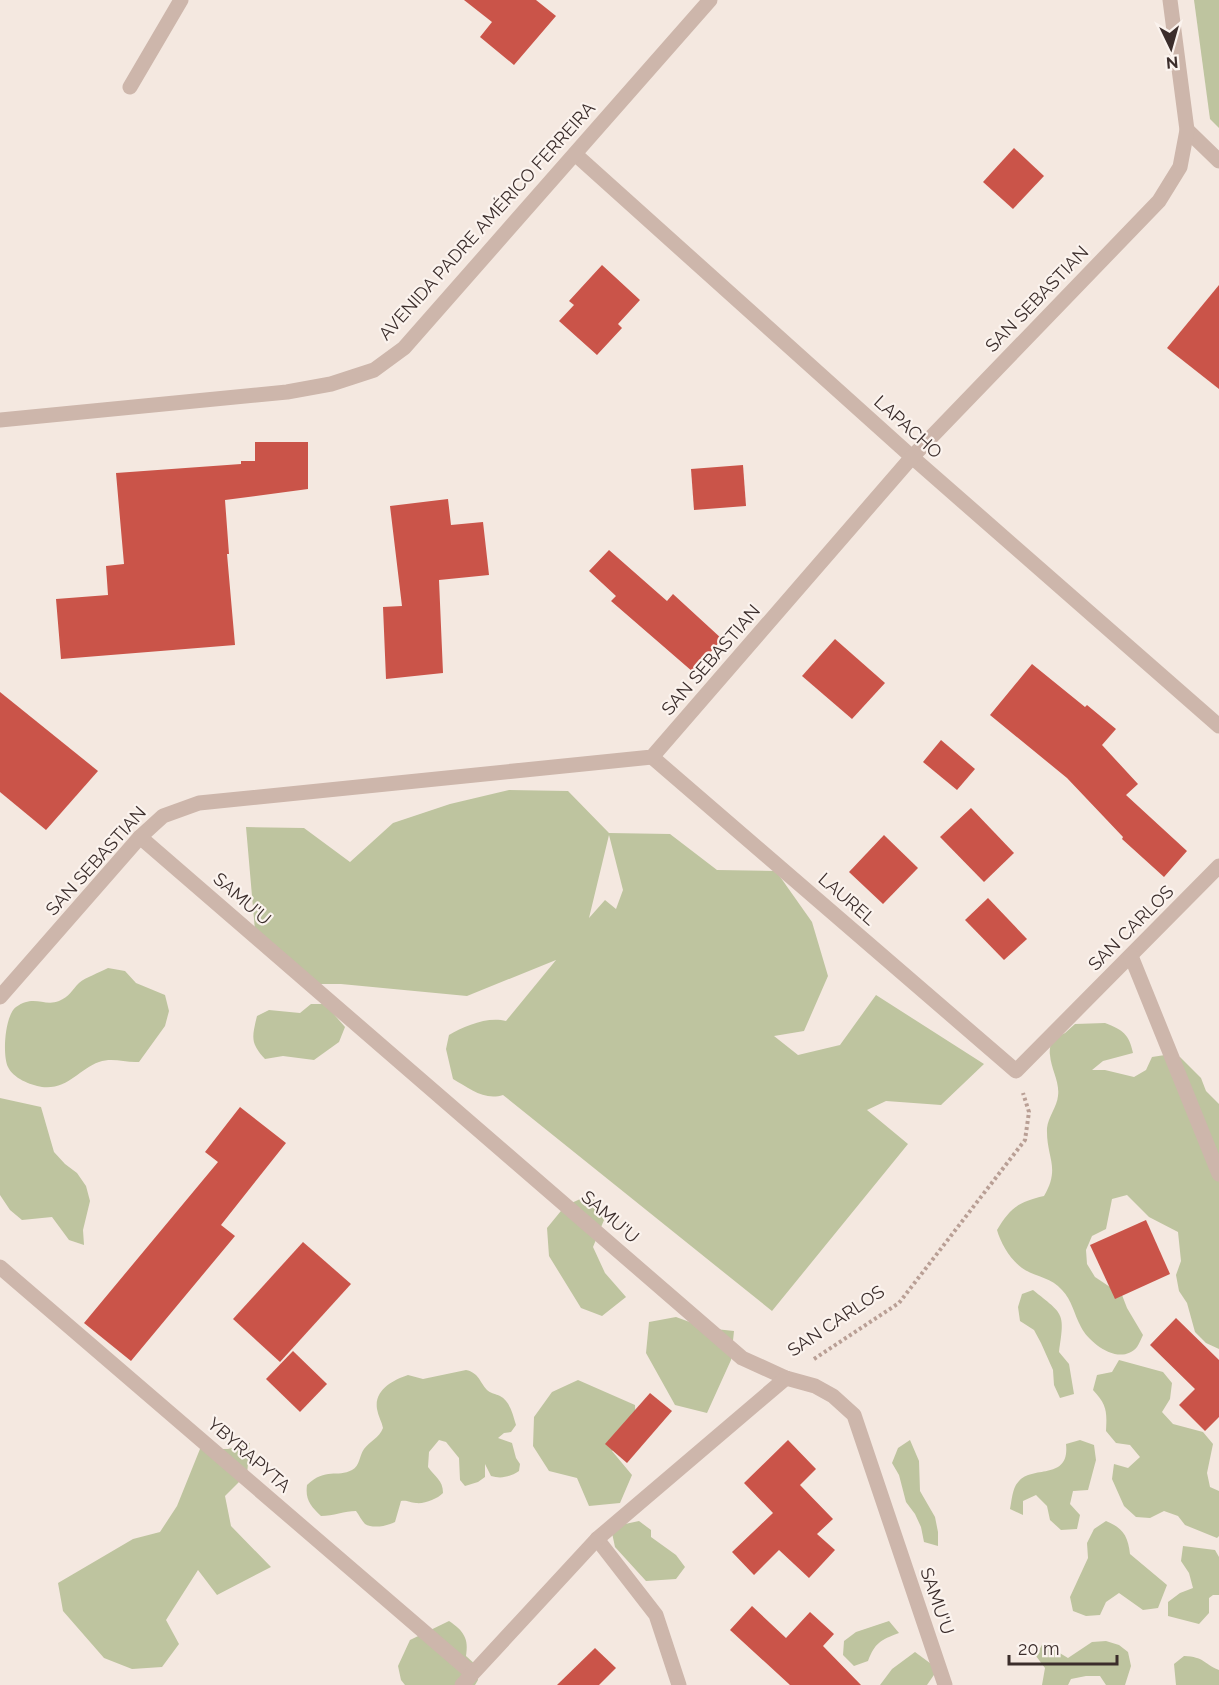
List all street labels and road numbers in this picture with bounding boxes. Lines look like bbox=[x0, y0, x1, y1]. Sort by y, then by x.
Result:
street label: AVENIDA PADRE AMÉRICO FERREIRA bbox=[373, 97, 599, 344]
street label: SAN SEBASTIAN bbox=[981, 241, 1093, 356]
street label: LAPACHO bbox=[870, 391, 947, 462]
street label: SAN SEBASTIAN bbox=[657, 600, 764, 719]
street label: SAN SEBASTIAN bbox=[41, 802, 150, 919]
street label: SAMU'U bbox=[209, 868, 275, 929]
street label: LAUREL bbox=[814, 868, 881, 929]
street label: SAN CARLOS bbox=[1084, 881, 1178, 975]
street label: SAMU'U bbox=[577, 1186, 643, 1247]
street label: SAN CARLOS bbox=[783, 1281, 888, 1361]
street label: YBYRAPYTA bbox=[203, 1413, 295, 1496]
street label: SAMU'U bbox=[916, 1565, 959, 1637]

